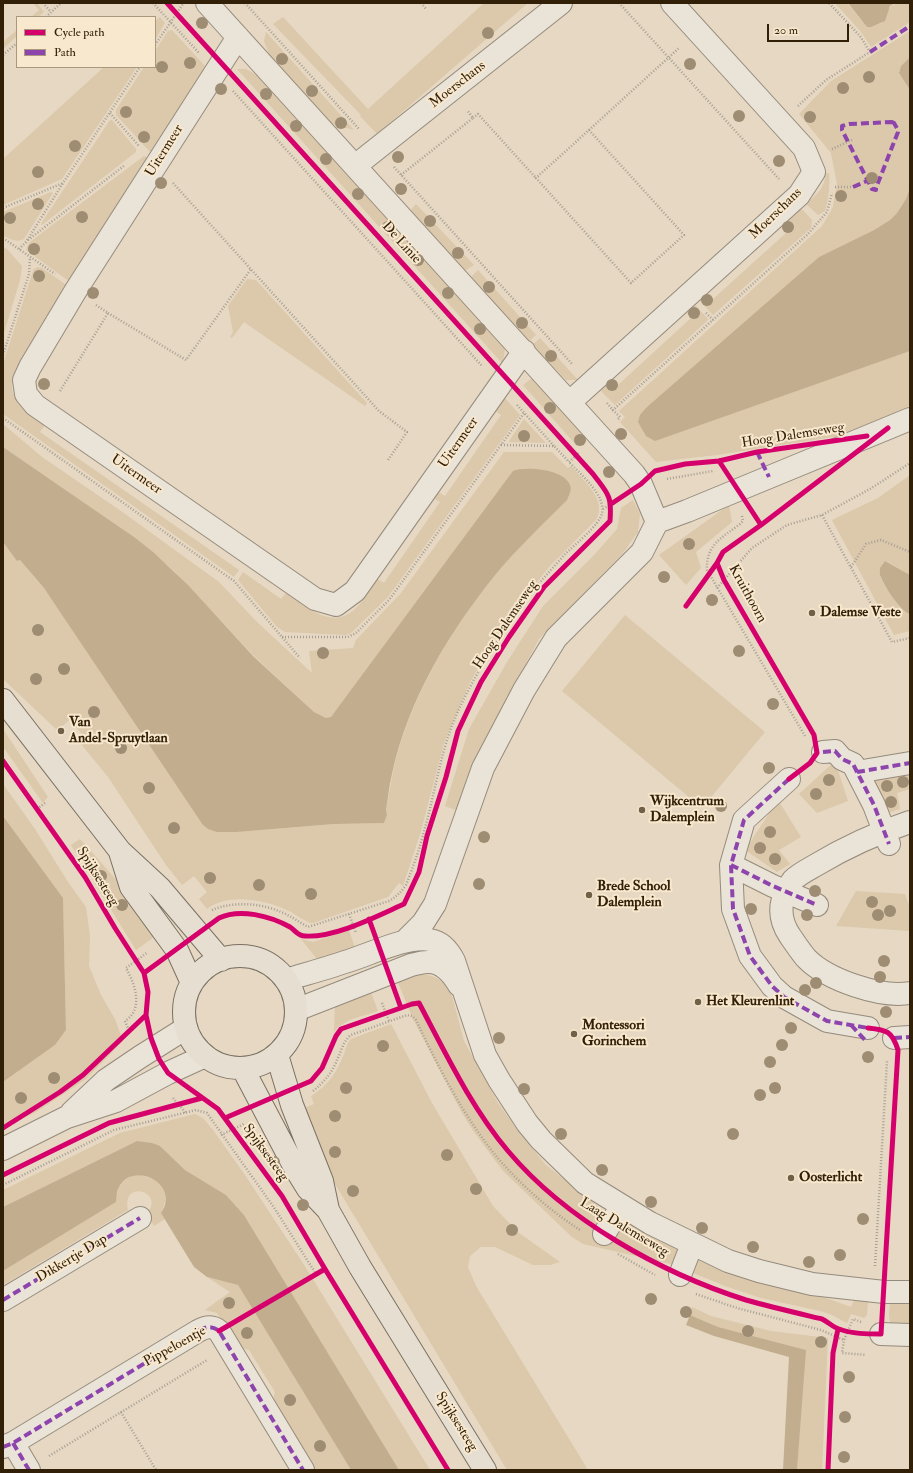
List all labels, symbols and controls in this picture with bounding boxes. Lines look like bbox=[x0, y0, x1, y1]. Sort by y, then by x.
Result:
legend bbox=[16, 16, 156, 68]
scale bar bbox=[769, 16, 851, 42]
text: 20 m bbox=[774, 23, 798, 38]
text: Cycle path bbox=[54, 25, 104, 40]
text: Path bbox=[54, 45, 76, 60]
street label: Moerschans bbox=[427, 58, 489, 112]
street label: Uitermeer bbox=[142, 122, 188, 180]
street label: Moerschans bbox=[746, 185, 806, 243]
street label: De Linie bbox=[378, 219, 424, 267]
street label: Uitermeer bbox=[435, 414, 483, 472]
street label: Hoog Dalemseweg bbox=[740, 420, 846, 452]
street label: Uitermeer bbox=[107, 451, 165, 499]
street label: Kruithoorn bbox=[724, 562, 770, 626]
street label: Hoog Dalemseweg bbox=[470, 577, 542, 673]
place label: Dalemse Veste bbox=[820, 605, 901, 621]
marker: Dalemse Veste bbox=[807, 608, 817, 618]
place label: Van Andel-Spruytlaan bbox=[69, 715, 168, 748]
marker: Van Andel-Spruytlaan bbox=[56, 726, 66, 736]
place label: Wijkcentrum Dalemplein bbox=[650, 794, 724, 826]
marker: Wijkcentrum Dalemplein bbox=[637, 805, 647, 815]
street label: Spijksesteeg bbox=[72, 844, 122, 910]
place label: Brede School Dalemplein bbox=[597, 879, 671, 912]
marker: Brede School Dalemplein bbox=[584, 890, 594, 900]
place label: Het Kleurenlint bbox=[706, 994, 794, 1010]
marker: Het Kleurenlint bbox=[693, 997, 703, 1007]
place label: Montessori Gorinchem bbox=[582, 1018, 646, 1050]
marker: Montessori Gorinchem bbox=[569, 1029, 579, 1039]
street label: Spijksesteeg bbox=[239, 1121, 291, 1185]
place label: Oosterlicht bbox=[799, 1170, 862, 1186]
marker: Oosterlicht bbox=[786, 1173, 796, 1183]
street label: Laag Dalemseweg bbox=[576, 1195, 672, 1261]
street label: Dikkertje Dap bbox=[33, 1231, 111, 1287]
street label: Pippeloentje bbox=[141, 1323, 209, 1371]
street label: Spijksesteeg bbox=[431, 1389, 481, 1455]

